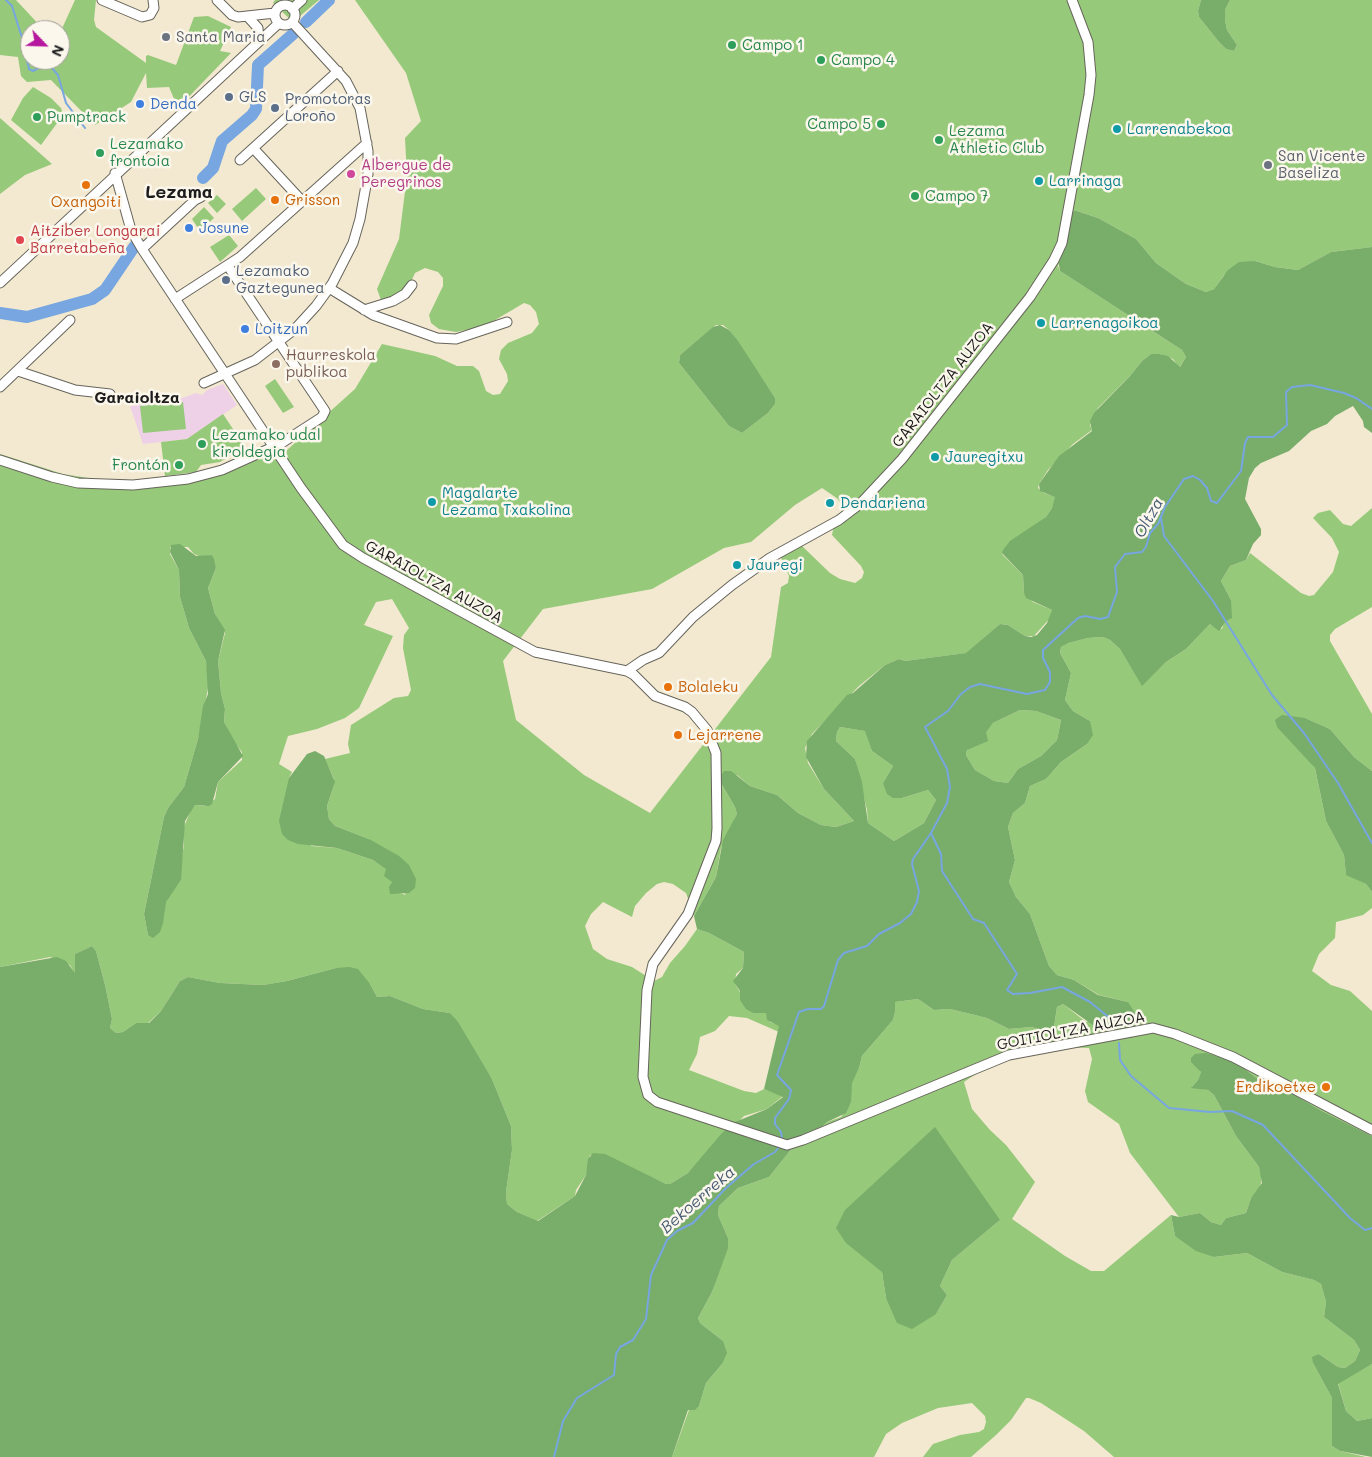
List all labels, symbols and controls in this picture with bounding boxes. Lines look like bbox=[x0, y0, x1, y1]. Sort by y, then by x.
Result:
north arrow bbox=[20, 20, 70, 70]
place label: Santa Maria bbox=[176, 28, 266, 46]
marker: Santa Maria bbox=[160, 31, 172, 43]
place label: Campo 1 bbox=[742, 36, 804, 54]
marker: Campo 1 bbox=[726, 39, 738, 51]
text: N bbox=[47, 42, 69, 60]
place label: Campo 4 bbox=[831, 51, 895, 69]
marker: Campo 4 bbox=[815, 54, 827, 66]
place label: GLS bbox=[239, 88, 266, 106]
place label: Promotoras Loroño bbox=[285, 90, 371, 125]
marker: GLS bbox=[223, 91, 235, 103]
place label: Denda bbox=[150, 95, 197, 113]
marker: Denda bbox=[134, 98, 146, 110]
marker: Promotoras Loroño bbox=[269, 102, 281, 114]
place label: Pumptrack bbox=[47, 108, 126, 126]
marker: Pumptrack bbox=[31, 111, 43, 123]
place label: Campo 5 bbox=[807, 115, 871, 133]
marker: Campo 5 bbox=[875, 118, 887, 130]
place label: Larrenabekoa bbox=[1127, 120, 1231, 138]
place label: Lezama Athletic Club bbox=[949, 122, 1045, 157]
marker: Larrenabekoa bbox=[1111, 123, 1123, 135]
marker: Lezama Athletic Club bbox=[933, 134, 945, 146]
place label: Lezamako frontoia bbox=[110, 135, 183, 170]
marker: Lezamako frontoia bbox=[94, 147, 106, 159]
place label: San Vicente Baseliza bbox=[1278, 147, 1365, 182]
place label: Albergue de Peregrinos bbox=[361, 156, 451, 191]
marker: San Vicente Baseliza bbox=[1262, 159, 1274, 171]
marker: Albergue de Peregrinos bbox=[345, 168, 357, 180]
place label: Larrinaga bbox=[1049, 172, 1122, 190]
marker: Larrinaga bbox=[1033, 175, 1045, 187]
marker: Oxangoiti bbox=[80, 179, 92, 191]
district label: Lezama bbox=[145, 181, 213, 203]
place label: Campo 7 bbox=[925, 187, 988, 205]
marker: Campo 7 bbox=[909, 190, 921, 202]
place label: Grisson bbox=[285, 191, 340, 209]
place label: Oxangoiti bbox=[51, 193, 121, 211]
marker: Grisson bbox=[269, 194, 281, 206]
place label: Josune bbox=[199, 219, 249, 237]
place label: Aitziber Longarai Barretabeña bbox=[30, 222, 160, 257]
marker: Josune bbox=[183, 222, 195, 234]
marker: Aitziber Longarai Barretabeña bbox=[14, 234, 26, 246]
place label: Lezamako Gaztegunea bbox=[236, 262, 325, 297]
marker: Lezamako Gaztegunea bbox=[220, 274, 232, 286]
place label: Larrenagoikoa bbox=[1051, 314, 1159, 332]
marker: Larrenagoikoa bbox=[1035, 317, 1047, 329]
street label: GARAIOLTZA AUZOA bbox=[888, 319, 998, 451]
place label: Loitzun bbox=[255, 320, 308, 338]
marker: Loitzun bbox=[239, 323, 251, 335]
place label: Haurreskola publikoa bbox=[286, 346, 376, 381]
marker: Haurreskola publikoa bbox=[270, 358, 282, 370]
district label: Garaioltza bbox=[94, 388, 180, 408]
place label: Lezamako udal kiroldegia bbox=[212, 426, 321, 461]
marker: Lezamako udal kiroldegia bbox=[196, 438, 208, 450]
place label: Jauregitxu bbox=[945, 448, 1023, 466]
marker: Jauregitxu bbox=[929, 451, 941, 463]
place label: Frontón bbox=[112, 456, 169, 474]
marker: Frontón bbox=[173, 459, 185, 471]
place label: Magalarte Lezama Txakolina bbox=[442, 484, 571, 519]
place label: Dendariena bbox=[840, 494, 926, 512]
water label: Oltza bbox=[1130, 495, 1168, 541]
marker: Magalarte Lezama Txakolina bbox=[426, 496, 438, 508]
marker: Dendariena bbox=[824, 497, 836, 509]
street label: GARAIOLTZA AUZOA bbox=[362, 537, 506, 627]
place label: Jauregi bbox=[747, 556, 803, 574]
marker: Jauregi bbox=[731, 559, 743, 571]
place label: Bolaleku bbox=[678, 678, 739, 696]
marker: Bolaleku bbox=[662, 681, 674, 693]
place label: Lejarrene bbox=[688, 726, 761, 744]
marker: Lejarrene bbox=[672, 729, 684, 741]
street label: GOITIOLTZA AUZOA bbox=[995, 1008, 1147, 1054]
place label: Erdikoetxe bbox=[1236, 1078, 1316, 1096]
marker: Erdikoetxe bbox=[1320, 1081, 1332, 1093]
water label: Bekoerreka bbox=[657, 1163, 739, 1237]

